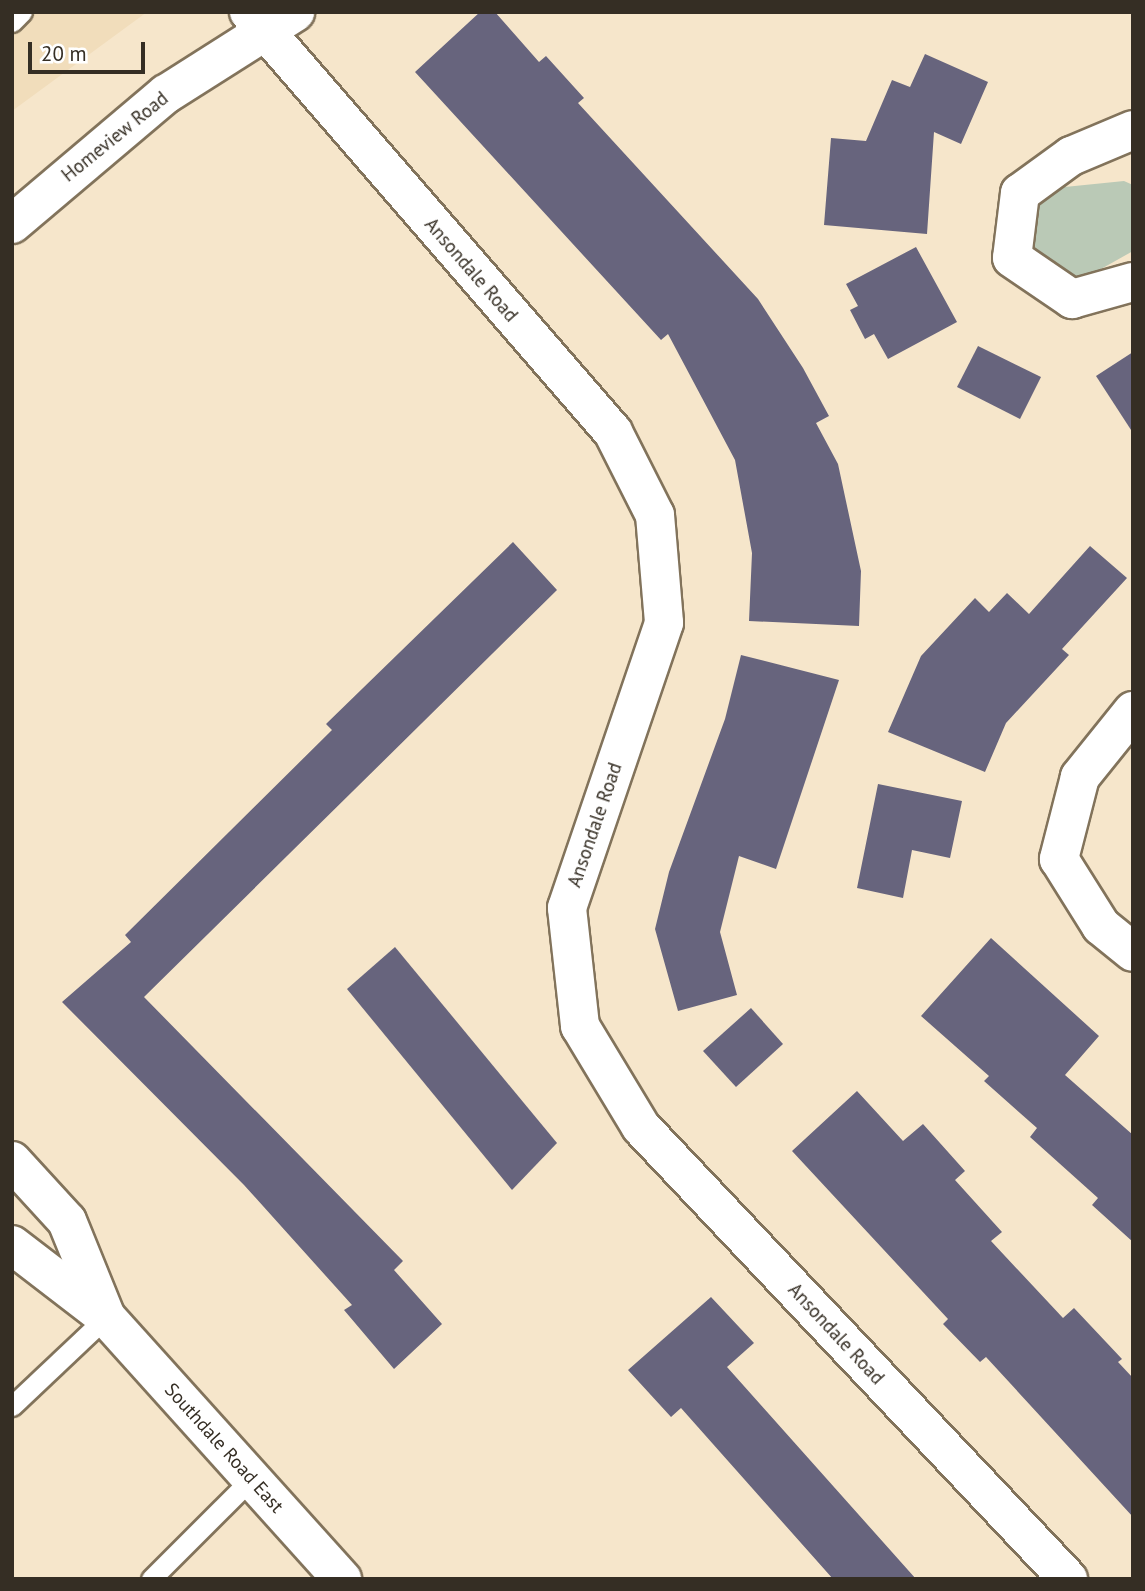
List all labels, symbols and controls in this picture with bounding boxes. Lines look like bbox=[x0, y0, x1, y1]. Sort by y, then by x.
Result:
scale bar bbox=[32, 28, 149, 72]
text: 20 m bbox=[41, 40, 87, 67]
street label: Homeview Road bbox=[57, 87, 173, 187]
street label: Ansondale Road bbox=[420, 213, 522, 327]
street label: Ansondale Road bbox=[563, 760, 627, 890]
street label: Ansondale Road bbox=[783, 1279, 889, 1389]
street label: Southdale Road East bbox=[160, 1378, 288, 1518]

